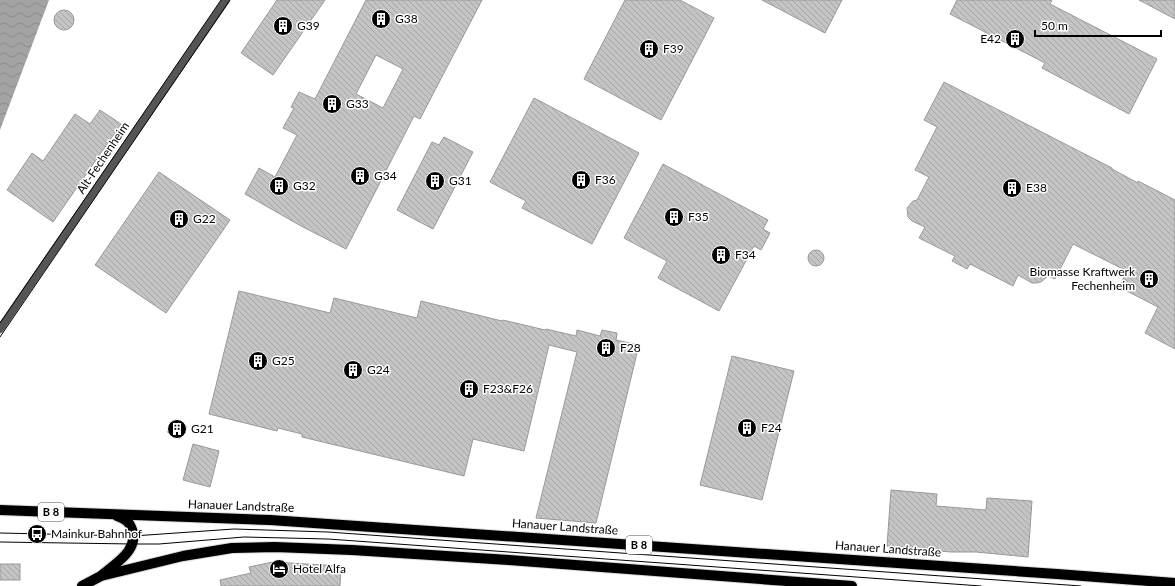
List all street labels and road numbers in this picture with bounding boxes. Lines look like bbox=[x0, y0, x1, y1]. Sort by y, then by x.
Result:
street label: Alt-Fechenheim bbox=[73, 119, 132, 197]
street label: Hanauer Landstraße bbox=[188, 496, 294, 515]
road number: B 8 bbox=[38, 503, 64, 521]
street label: Hanauer Landstraße bbox=[511, 515, 619, 538]
road number: B 8 bbox=[626, 536, 652, 554]
street label: Hanauer Landstraße bbox=[834, 537, 942, 560]

